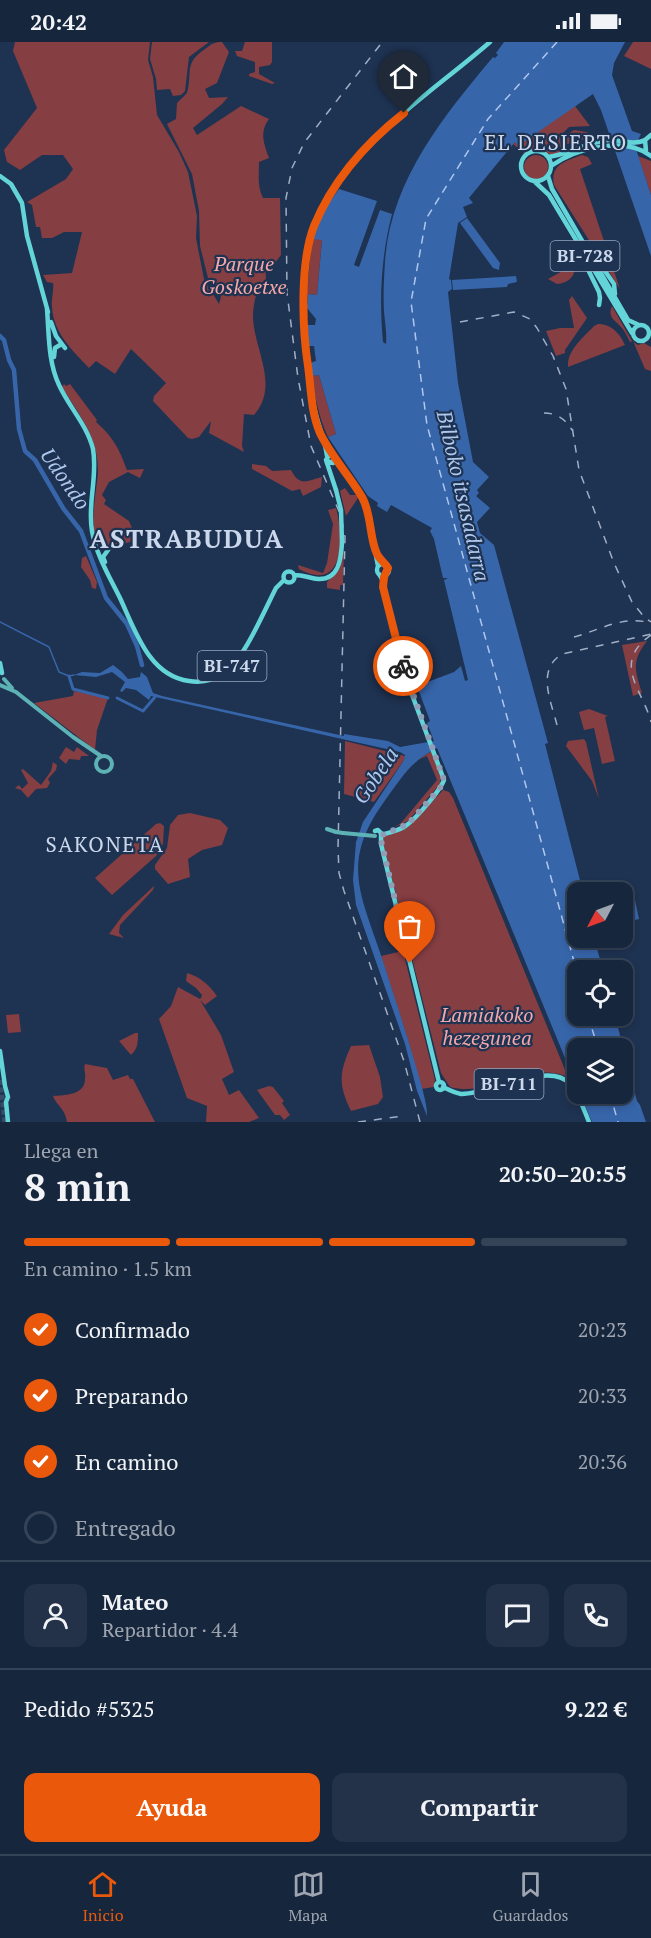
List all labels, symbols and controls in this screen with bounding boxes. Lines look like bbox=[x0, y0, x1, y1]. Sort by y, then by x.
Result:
text: 20:42 bbox=[30, 7, 87, 36]
pin bbox=[378, 51, 429, 113]
icon: home bbox=[387, 60, 420, 93]
district label: EL DESIERTO bbox=[484, 128, 628, 156]
road number: BI-728 bbox=[550, 241, 620, 271]
park label: Parque Goskoetxe bbox=[201, 250, 287, 300]
water label: Bilboko itsasadarra bbox=[430, 407, 497, 584]
water label: Udondo bbox=[34, 442, 97, 515]
district label: ASTRABUDUA bbox=[89, 521, 285, 555]
courier bbox=[373, 636, 433, 696]
icon: bike bbox=[387, 650, 420, 683]
road number: BI-747 bbox=[198, 651, 266, 681]
water label: Gobela bbox=[346, 742, 404, 809]
district label: SAKONETA bbox=[45, 830, 165, 858]
north arrow bbox=[567, 882, 633, 948]
map controls bbox=[567, 882, 633, 1104]
pin bbox=[384, 901, 435, 963]
icon: bag bbox=[393, 910, 426, 943]
button: locate bbox=[567, 960, 633, 1026]
park label: Lamiakoko hezegunea bbox=[440, 1001, 533, 1051]
button: layers bbox=[567, 1038, 633, 1104]
road number: BI-711 bbox=[474, 1069, 544, 1099]
text: Llega en bbox=[24, 1137, 98, 1164]
text: 20:50–20:55 bbox=[499, 1159, 627, 1188]
text: 8 min bbox=[24, 1160, 131, 1212]
text: En camino · 1.5 km bbox=[24, 1255, 192, 1282]
icon: check bbox=[24, 1313, 57, 1346]
text: Confirmado bbox=[75, 1315, 190, 1344]
text: 20:23 bbox=[578, 1316, 627, 1343]
icon: check bbox=[24, 1379, 57, 1412]
text: Preparando bbox=[75, 1381, 188, 1410]
text: 20:33 bbox=[578, 1382, 627, 1409]
icon: check bbox=[24, 1445, 57, 1478]
text: En camino bbox=[75, 1447, 178, 1476]
text: 20:36 bbox=[578, 1448, 627, 1475]
text: Entregado bbox=[75, 1513, 176, 1542]
button: person bbox=[24, 1584, 87, 1647]
button: chat bbox=[486, 1584, 549, 1647]
button: phone bbox=[564, 1584, 627, 1647]
text: Mateo bbox=[102, 1587, 168, 1616]
text: Repartidor · 4.4 bbox=[102, 1616, 238, 1643]
text: Pedido #5325 bbox=[24, 1694, 155, 1723]
text: 9.22 € bbox=[565, 1694, 627, 1723]
button: Ayuda bbox=[24, 1773, 320, 1842]
button: Compartir bbox=[332, 1773, 627, 1842]
tab: Inicio bbox=[82, 1868, 124, 1926]
tab: Mapa bbox=[288, 1868, 328, 1926]
tab: Guardados bbox=[492, 1868, 569, 1926]

